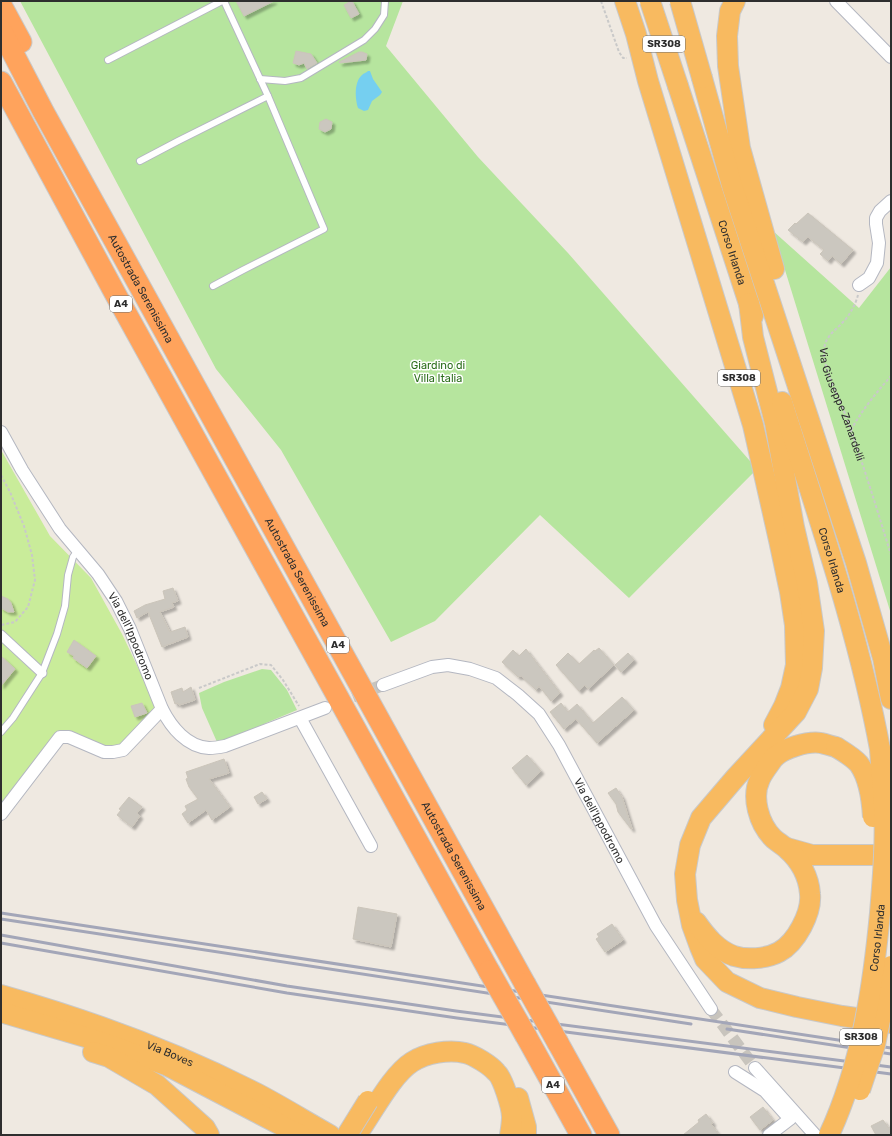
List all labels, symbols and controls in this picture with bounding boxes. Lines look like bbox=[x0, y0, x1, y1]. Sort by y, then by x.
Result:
road number: SR308 bbox=[643, 36, 685, 52]
street label: Corso Irlanda bbox=[716, 218, 749, 287]
street label: Autostrada Serenissima bbox=[106, 232, 176, 345]
road number: A4 bbox=[110, 296, 132, 312]
street label: Via Giuseppe Zanardelli bbox=[817, 347, 867, 462]
park label: Giardino di Villa Italia bbox=[411, 359, 465, 385]
road number: SR308 bbox=[718, 370, 760, 386]
street label: Autostrada Serenissima bbox=[262, 515, 333, 629]
street label: Corso Irlanda bbox=[816, 526, 848, 595]
street label: Via dell'Ippodromo bbox=[105, 590, 156, 682]
road number: A4 bbox=[327, 637, 349, 653]
street label: Via dell'Ippodromo bbox=[571, 776, 628, 865]
street label: Autostrada Serenissima bbox=[419, 799, 489, 912]
street label: Corso Irlanda bbox=[867, 904, 887, 972]
road number: SR308 bbox=[840, 1029, 882, 1045]
street label: Via Boves bbox=[145, 1038, 196, 1069]
road number: A4 bbox=[542, 1077, 564, 1093]

